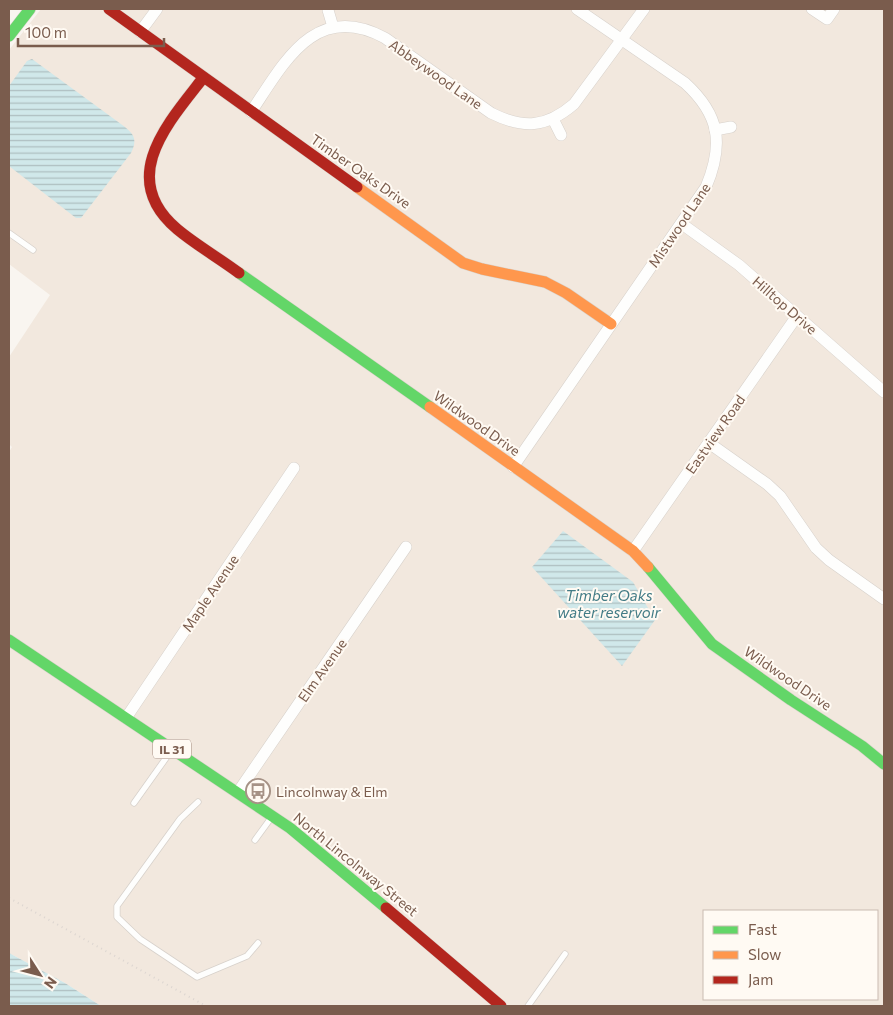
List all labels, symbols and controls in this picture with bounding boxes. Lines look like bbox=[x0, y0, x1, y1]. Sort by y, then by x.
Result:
scale bar bbox=[18, 15, 164, 47]
text: 100 m bbox=[25, 23, 67, 41]
street label: Abbeywood Lane bbox=[386, 36, 486, 112]
street label: Timber Oaks Drive bbox=[308, 130, 414, 212]
street label: Mistwood Lane bbox=[644, 180, 714, 270]
street label: Hilltop Drive bbox=[749, 272, 821, 338]
street label: Wildwood Drive bbox=[430, 387, 524, 459]
street label: Eastview Road bbox=[682, 391, 748, 477]
street label: Maple Avenue bbox=[178, 551, 242, 635]
water label: Timber Oaks water reservoir bbox=[557, 586, 662, 621]
street label: Elm Avenue bbox=[294, 635, 350, 705]
street label: Wildwood Drive bbox=[741, 642, 835, 714]
road number: IL 31 bbox=[153, 740, 191, 759]
bus stop icon: Lincolnway & Elm bbox=[245, 778, 271, 804]
place label: Lincolnway & Elm bbox=[276, 783, 388, 800]
street label: North Lincolnway Street bbox=[290, 809, 422, 920]
legend bbox=[703, 910, 878, 1000]
text: Fast bbox=[748, 920, 777, 938]
text: Slow bbox=[748, 945, 781, 963]
north arrow bbox=[15, 950, 65, 1000]
text: Jam bbox=[748, 970, 773, 988]
text: N bbox=[41, 974, 61, 992]

